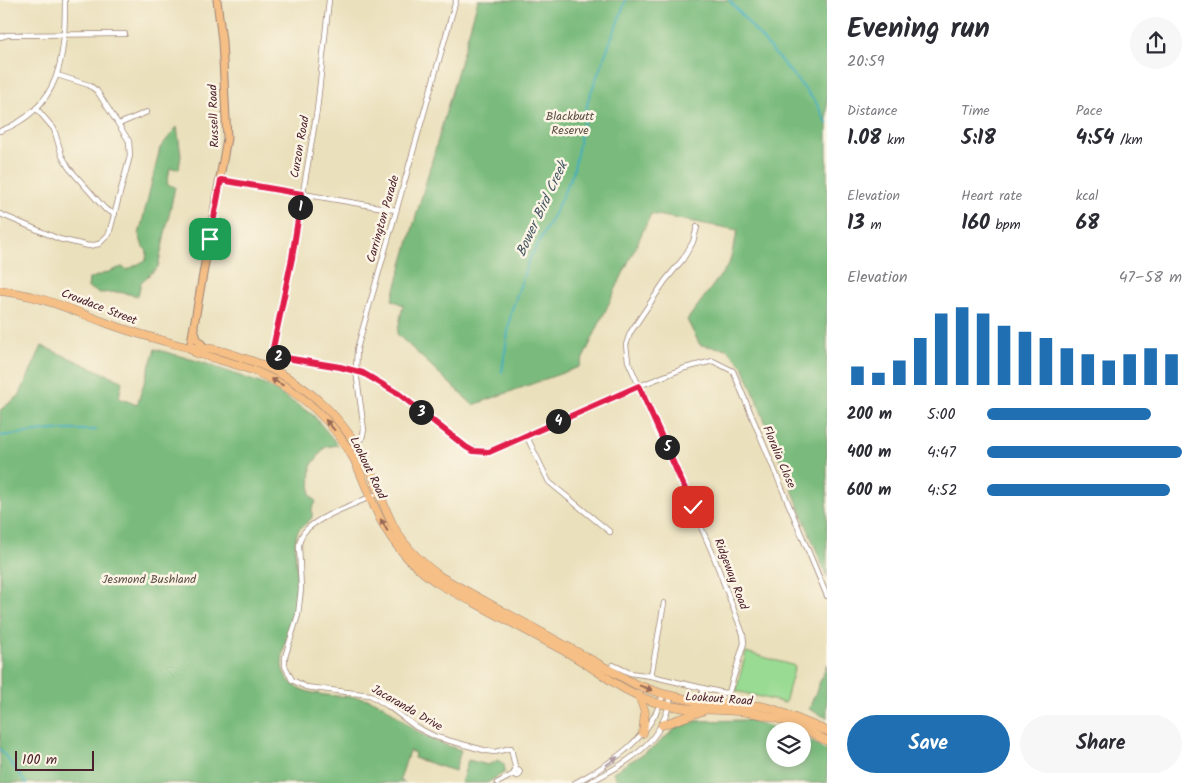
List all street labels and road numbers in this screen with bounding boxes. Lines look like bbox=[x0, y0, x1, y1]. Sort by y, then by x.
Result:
street label: Russell Road bbox=[203, 83, 225, 148]
street label: Curzon Road bbox=[285, 113, 315, 180]
street label: Carrington Parade bbox=[361, 172, 405, 265]
street label: Croudace Street bbox=[58, 284, 140, 330]
street label: Floralia Close bbox=[757, 423, 801, 492]
street label: Lookout Road bbox=[345, 433, 392, 504]
street label: Ridgeway Road bbox=[709, 536, 754, 613]
street label: Jacaranda Drive bbox=[368, 680, 447, 736]
street label: Lookout Road bbox=[685, 687, 754, 711]

